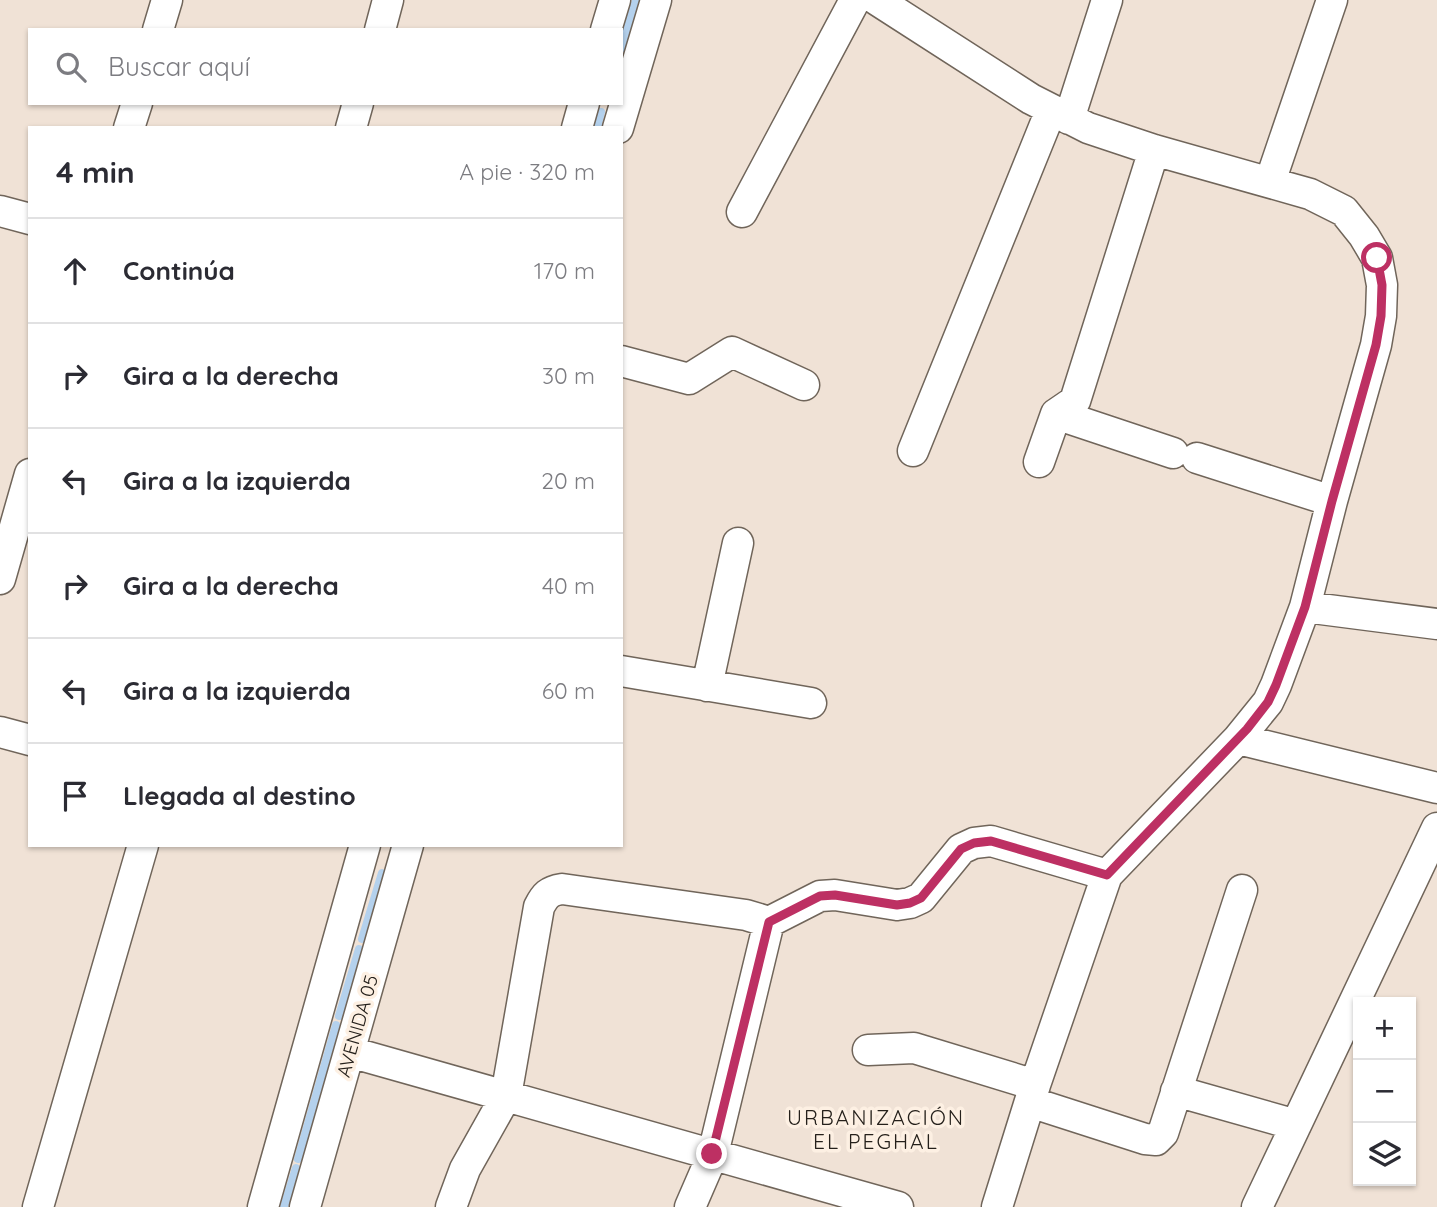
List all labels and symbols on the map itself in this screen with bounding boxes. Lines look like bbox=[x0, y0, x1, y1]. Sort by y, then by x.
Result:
route start bbox=[1361, 242, 1392, 273]
street label: AVENIDA 05 bbox=[331, 972, 383, 1080]
district label: URBANIZACIÓN EL PEGHAL bbox=[787, 1104, 965, 1154]
route end bbox=[696, 1138, 727, 1169]

